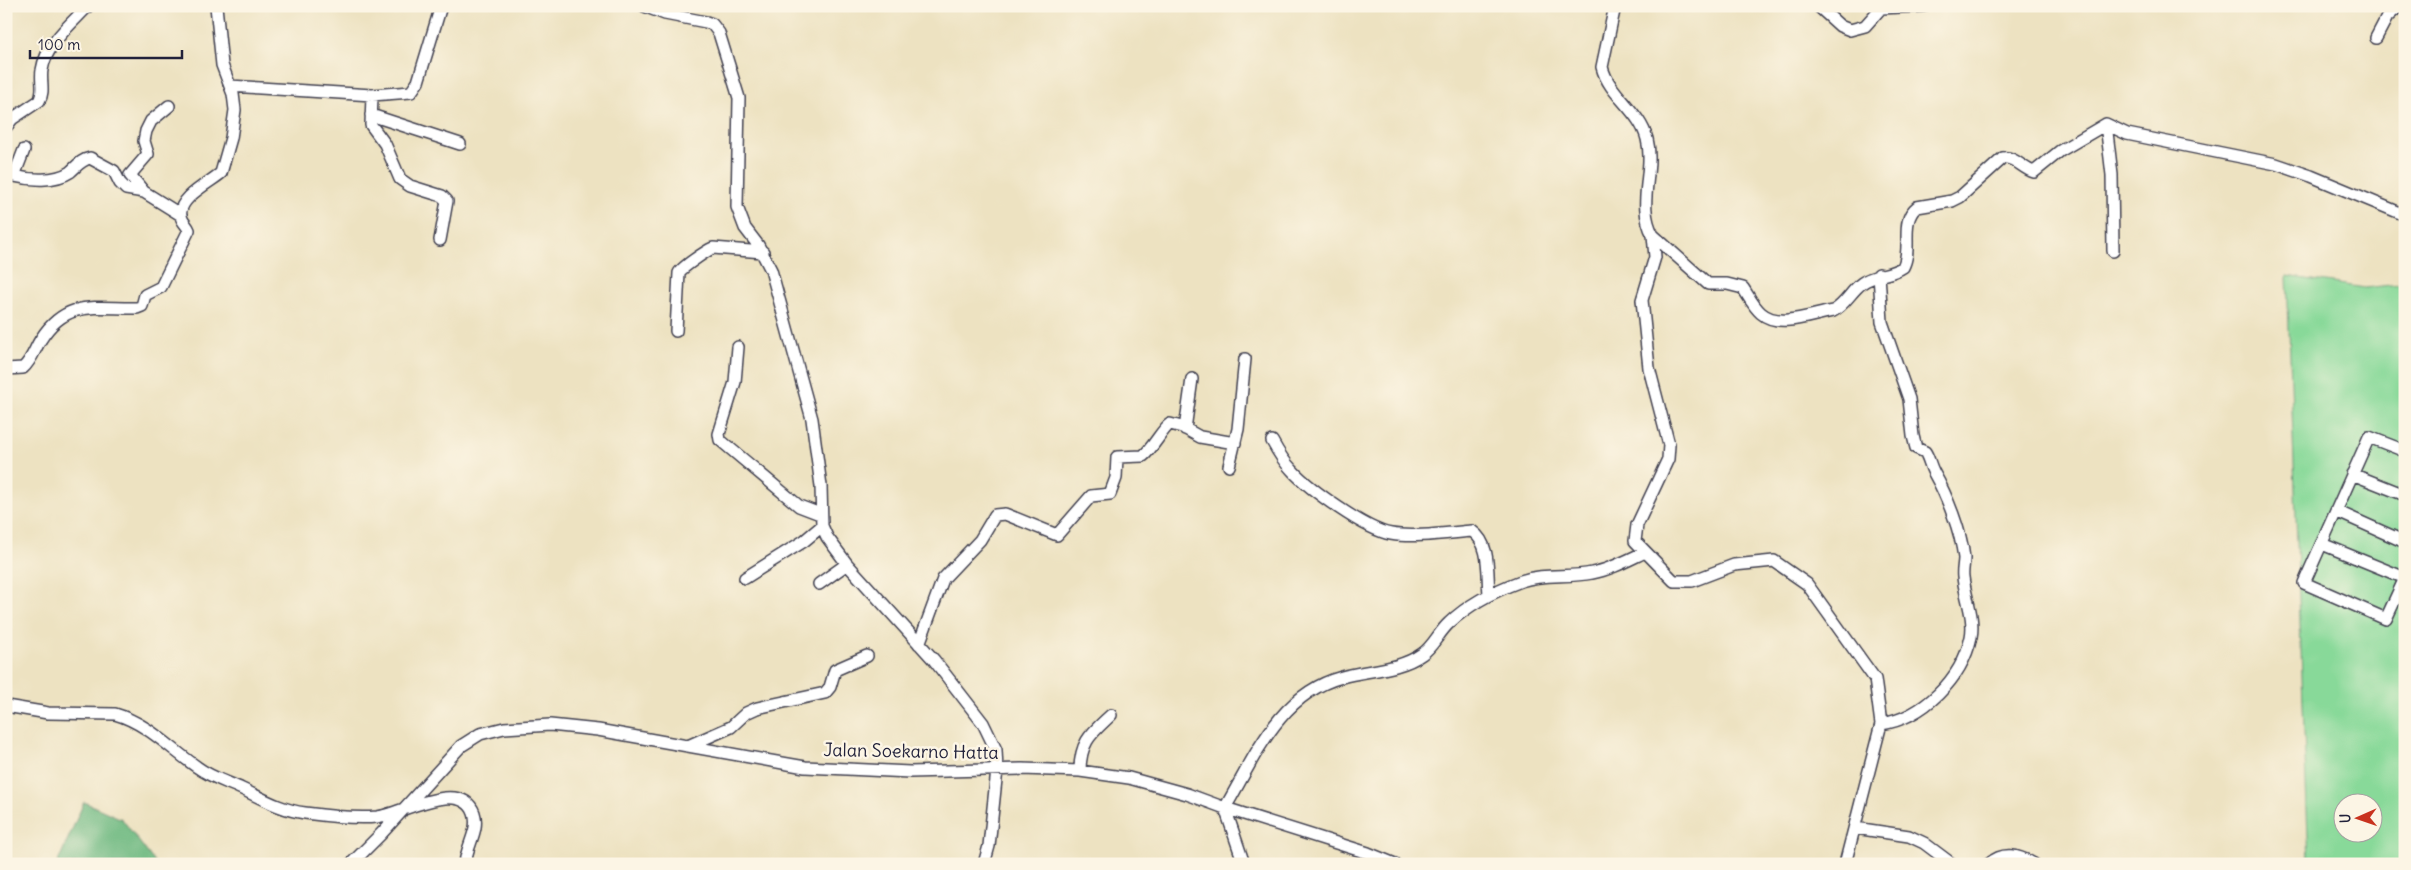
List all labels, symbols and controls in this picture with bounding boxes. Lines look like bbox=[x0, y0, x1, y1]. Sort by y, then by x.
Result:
scale bar bbox=[30, 28, 182, 60]
text: 100 m bbox=[38, 35, 80, 54]
street label: Jalan Soekarno Hatta bbox=[823, 738, 999, 764]
north arrow bbox=[2334, 792, 2384, 842]
text: U bbox=[2336, 813, 2354, 824]

